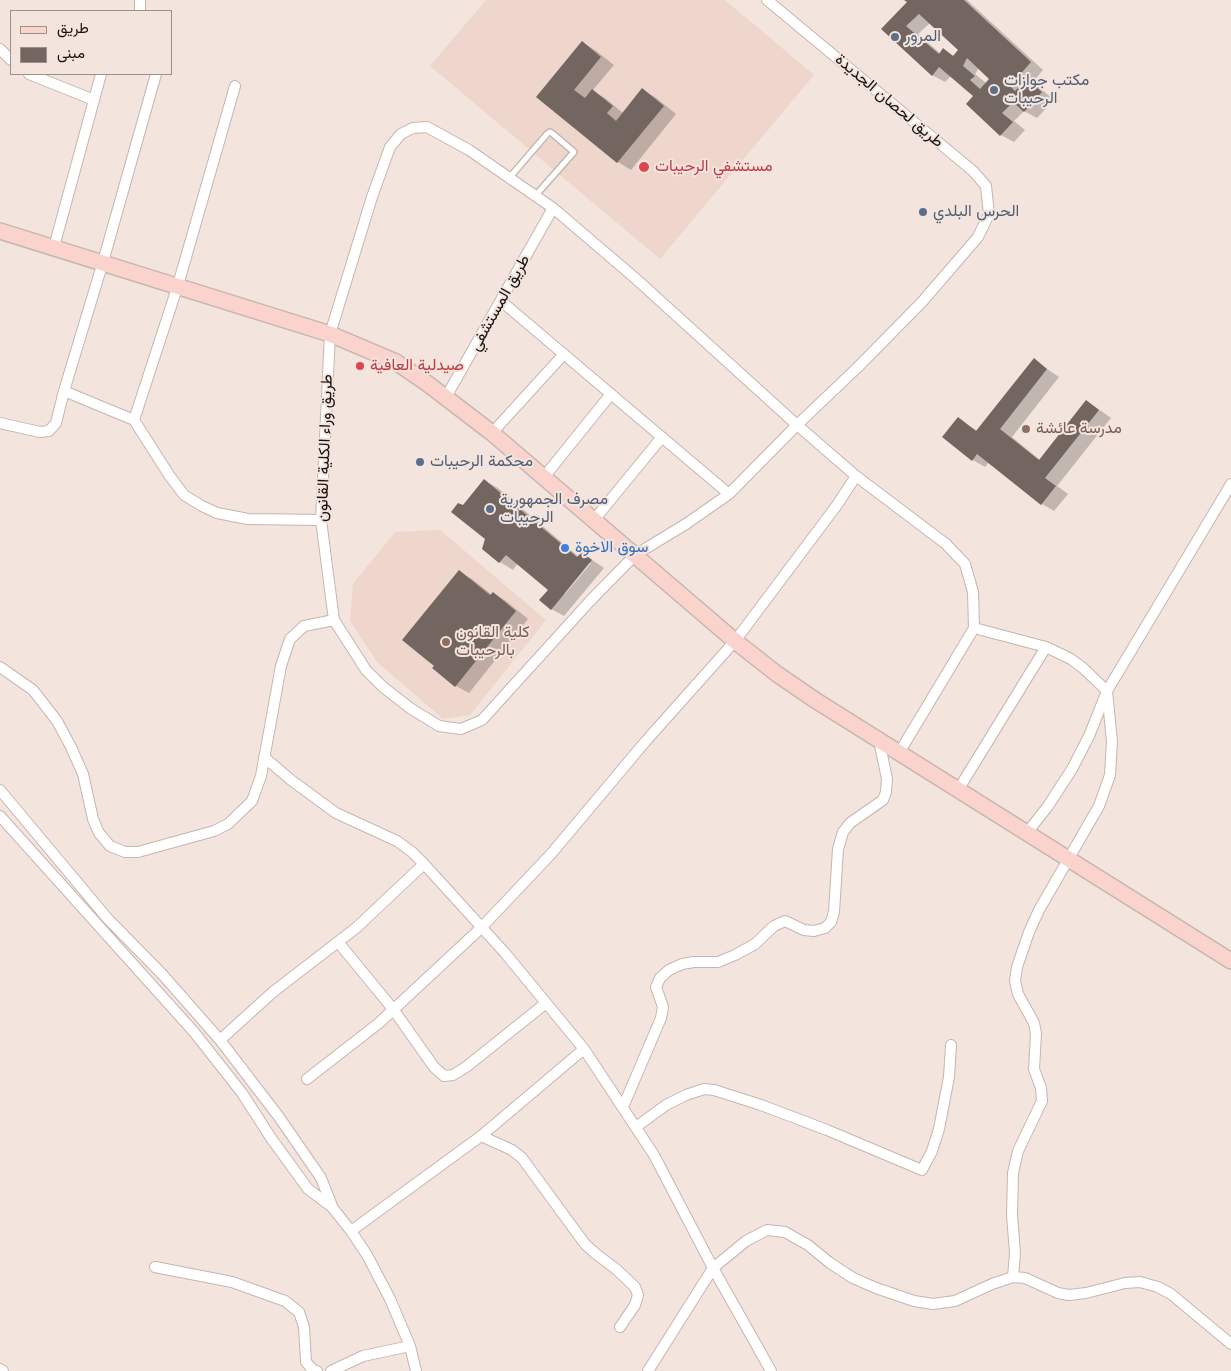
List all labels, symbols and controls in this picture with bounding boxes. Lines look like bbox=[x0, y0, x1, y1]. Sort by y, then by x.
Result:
legend bbox=[10, 10, 172, 75]
text: طريق bbox=[57, 19, 89, 36]
place label: المرور bbox=[905, 27, 941, 47]
marker: المرور bbox=[889, 31, 901, 43]
text: مبنى bbox=[57, 44, 85, 61]
street label: طريق لحصان الجديدة bbox=[831, 50, 947, 152]
place label: مكتب جوازات الرحيبات bbox=[1004, 71, 1089, 109]
marker: مكتب جوازات الرحيبات bbox=[988, 84, 1000, 96]
place label: مستشفي الرحيبات bbox=[655, 157, 773, 177]
marker: مستشفي الرحيبات bbox=[637, 160, 651, 174]
place label: الحرس البلدي bbox=[933, 202, 1019, 222]
marker: الحرس البلدي bbox=[917, 206, 929, 218]
street label: طريق المستشفي bbox=[466, 252, 534, 354]
place label: صيدلية العافية bbox=[370, 356, 464, 376]
marker: صيدلية العافية bbox=[354, 360, 366, 372]
street label: طريق وراء الكلية القانون bbox=[313, 374, 337, 522]
place label: مدرسة عائشة bbox=[1036, 419, 1122, 439]
marker: مدرسة عائشة bbox=[1020, 423, 1032, 435]
place label: محكمة الرحيبات bbox=[430, 452, 533, 472]
marker: محكمة الرحيبات bbox=[414, 456, 426, 468]
place label: مصرف الجمهورية الرحيبات bbox=[500, 490, 608, 528]
marker: مصرف الجمهورية الرحيبات bbox=[484, 503, 496, 515]
place label: سوق الاخوة bbox=[575, 538, 648, 558]
marker: سوق الاخوة bbox=[559, 542, 571, 554]
place label: كلية القانون بالرحيبات bbox=[456, 623, 530, 661]
marker: كلية القانون بالرحيبات bbox=[440, 636, 452, 648]

